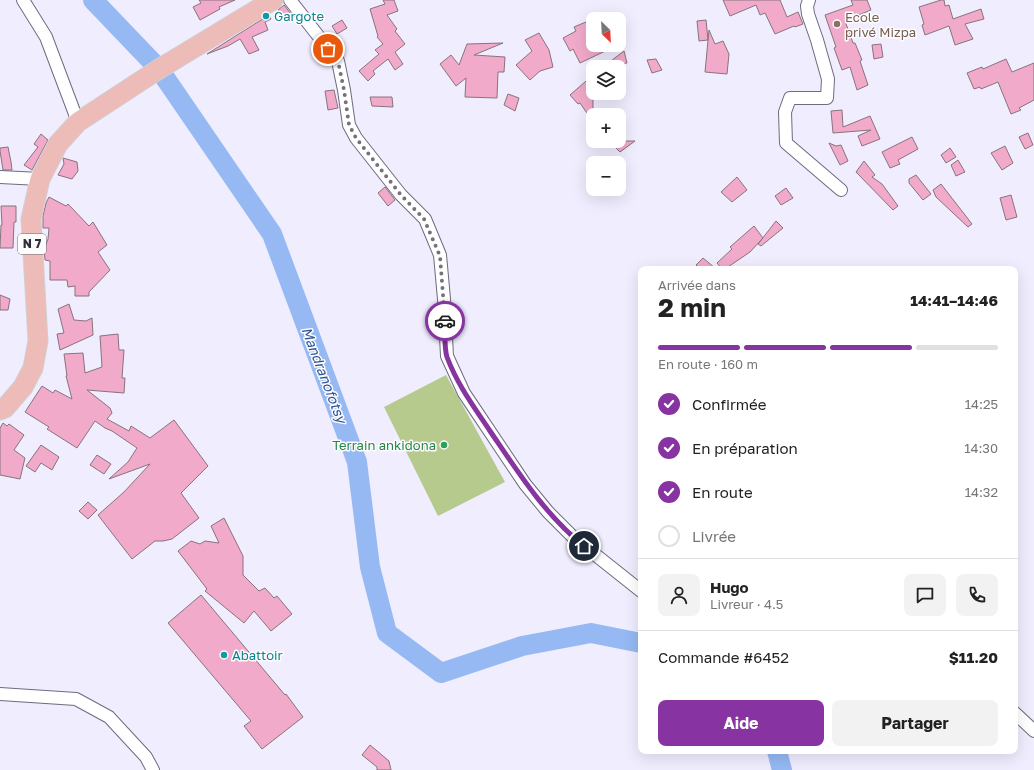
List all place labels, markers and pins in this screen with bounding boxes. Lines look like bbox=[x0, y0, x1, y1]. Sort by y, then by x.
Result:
place label: Gargote bbox=[274, 8, 324, 24]
place label: Ecole privé Mizpa bbox=[845, 9, 916, 40]
marker: Gargote bbox=[261, 11, 271, 21]
marker: Ecole privé Mizpa bbox=[832, 19, 842, 29]
pin bbox=[311, 32, 345, 66]
place label: Terrain ankidona bbox=[332, 437, 436, 453]
marker: Terrain ankidona bbox=[439, 440, 449, 450]
pin bbox=[567, 529, 601, 563]
place label: Abattoir bbox=[232, 647, 283, 663]
marker: Abattoir bbox=[219, 650, 229, 660]

